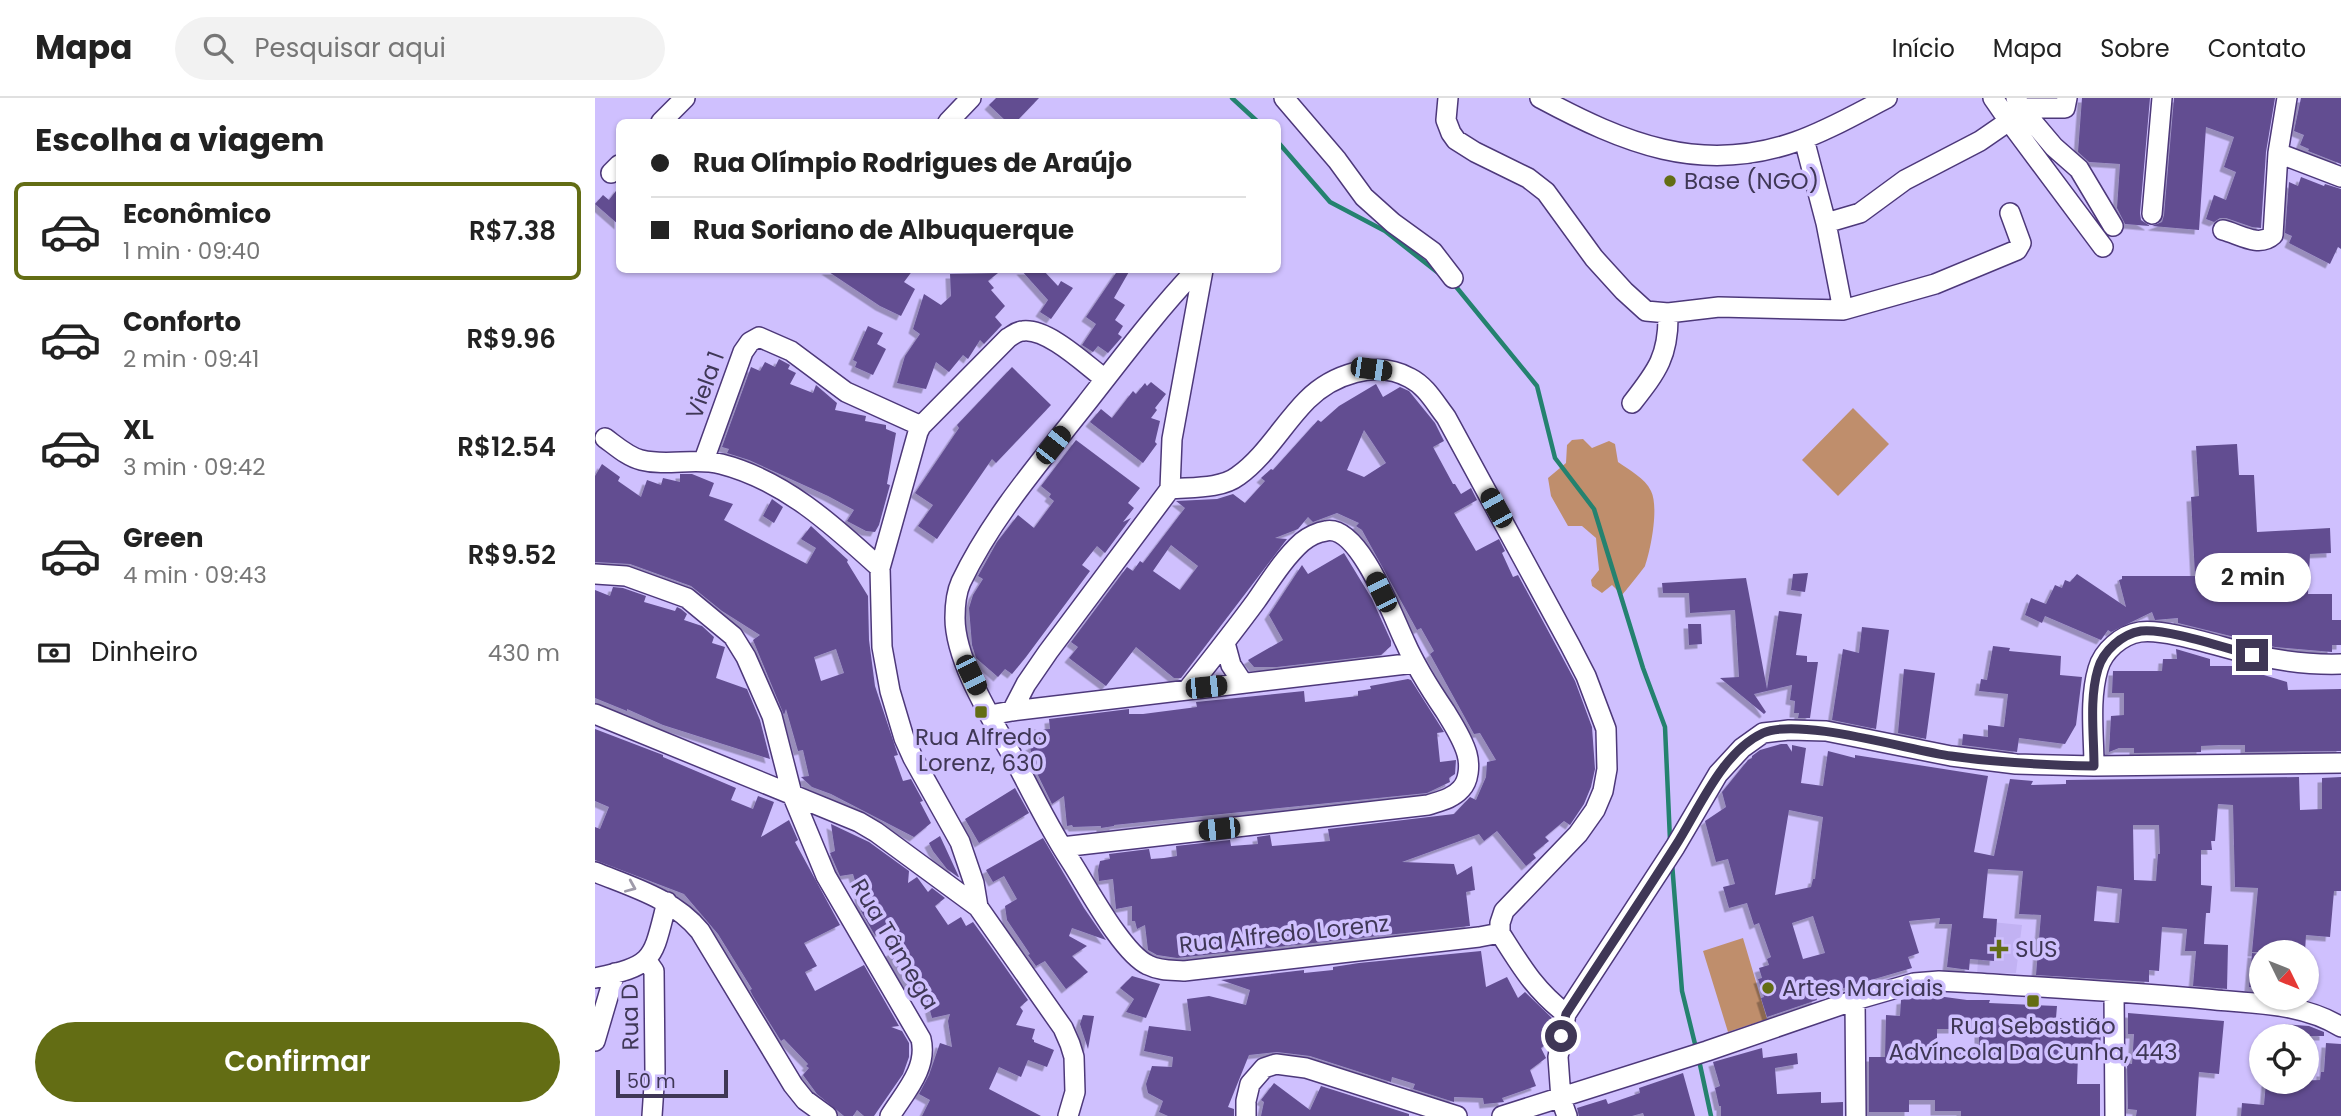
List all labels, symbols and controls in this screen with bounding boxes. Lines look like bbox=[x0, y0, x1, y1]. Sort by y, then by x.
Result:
search box bbox=[175, 17, 665, 80]
text: Mapa bbox=[35, 24, 133, 71]
icon: search bbox=[199, 29, 237, 67]
text: Pesquisar aqui bbox=[255, 30, 446, 66]
text: Início bbox=[1892, 32, 1955, 65]
text: Mapa bbox=[1993, 32, 2062, 65]
text: Sobre bbox=[2100, 32, 2170, 65]
text: Contato bbox=[2208, 32, 2306, 65]
text: Escolha a viagem bbox=[35, 117, 324, 162]
text: Rua Olímpio Rodrigues de Araújo bbox=[693, 145, 1132, 181]
place label: Base (NGO) bbox=[1684, 165, 1819, 197]
marker: Base (NGO) bbox=[1662, 173, 1678, 189]
text: Econômico bbox=[123, 196, 271, 232]
icon: car bbox=[39, 200, 102, 263]
text: Rua Soriano de Albuquerque bbox=[693, 212, 1074, 248]
text: R$7.38 bbox=[469, 213, 556, 249]
text: 1 min · 09:40 bbox=[123, 235, 260, 267]
text: Conforto bbox=[123, 304, 241, 340]
icon: car bbox=[39, 308, 102, 371]
text: R$9.96 bbox=[466, 321, 556, 357]
text: 2 min · 09:41 bbox=[123, 343, 259, 375]
street label: Viela 1 bbox=[678, 347, 732, 423]
car bbox=[1349, 356, 1394, 382]
text: XL bbox=[123, 412, 154, 448]
icon: car bbox=[39, 416, 102, 479]
car bbox=[1032, 422, 1075, 468]
text: R$12.54 bbox=[457, 429, 556, 465]
text: 3 min · 09:42 bbox=[123, 451, 265, 483]
car bbox=[1477, 485, 1516, 531]
text: Green bbox=[123, 520, 204, 556]
icon: car bbox=[39, 524, 102, 587]
text: R$9.52 bbox=[468, 537, 556, 573]
callout: 2 min bbox=[2194, 554, 2310, 602]
text: 4 min · 09:43 bbox=[123, 559, 267, 591]
text: 2 min bbox=[2221, 561, 2285, 593]
car bbox=[1363, 569, 1400, 615]
icon: cash bbox=[35, 634, 73, 672]
text: Dinheiro bbox=[91, 634, 198, 670]
text: 430 m bbox=[488, 637, 560, 669]
route end bbox=[2236, 639, 2268, 671]
car bbox=[953, 652, 990, 698]
car bbox=[1185, 674, 1228, 700]
marker: Rua Alfredo Lorenz, 630 bbox=[973, 704, 989, 720]
place label: Rua Alfredo Lorenz, 630 bbox=[915, 721, 1047, 779]
car bbox=[1198, 816, 1241, 842]
street label: Rua Tâmega bbox=[843, 873, 947, 1015]
one-way arrow bbox=[624, 879, 636, 893]
street label: Rua Alfredo Lorenz bbox=[1177, 907, 1391, 961]
place label: SUS bbox=[2015, 933, 2058, 965]
marker: SUS bbox=[1989, 939, 2009, 959]
north arrow bbox=[2249, 940, 2319, 1010]
map controls bbox=[2249, 940, 2319, 1094]
place label: Artes Marciais bbox=[1782, 972, 1944, 1004]
marker: Artes Marciais bbox=[1760, 980, 1776, 996]
street label: Rua D bbox=[613, 983, 647, 1051]
marker: Rua Sebastião Advíncola Da Cunha, 443 bbox=[2025, 993, 2041, 1009]
place label: Rua Sebastião Advíncola Da Cunha, 443 bbox=[1889, 1010, 2177, 1068]
route start bbox=[1545, 1020, 1577, 1052]
button: Confirmar bbox=[35, 1022, 560, 1102]
button: locate bbox=[2249, 1024, 2319, 1094]
scale bar bbox=[616, 1067, 728, 1099]
text: 50 m bbox=[627, 1068, 676, 1095]

